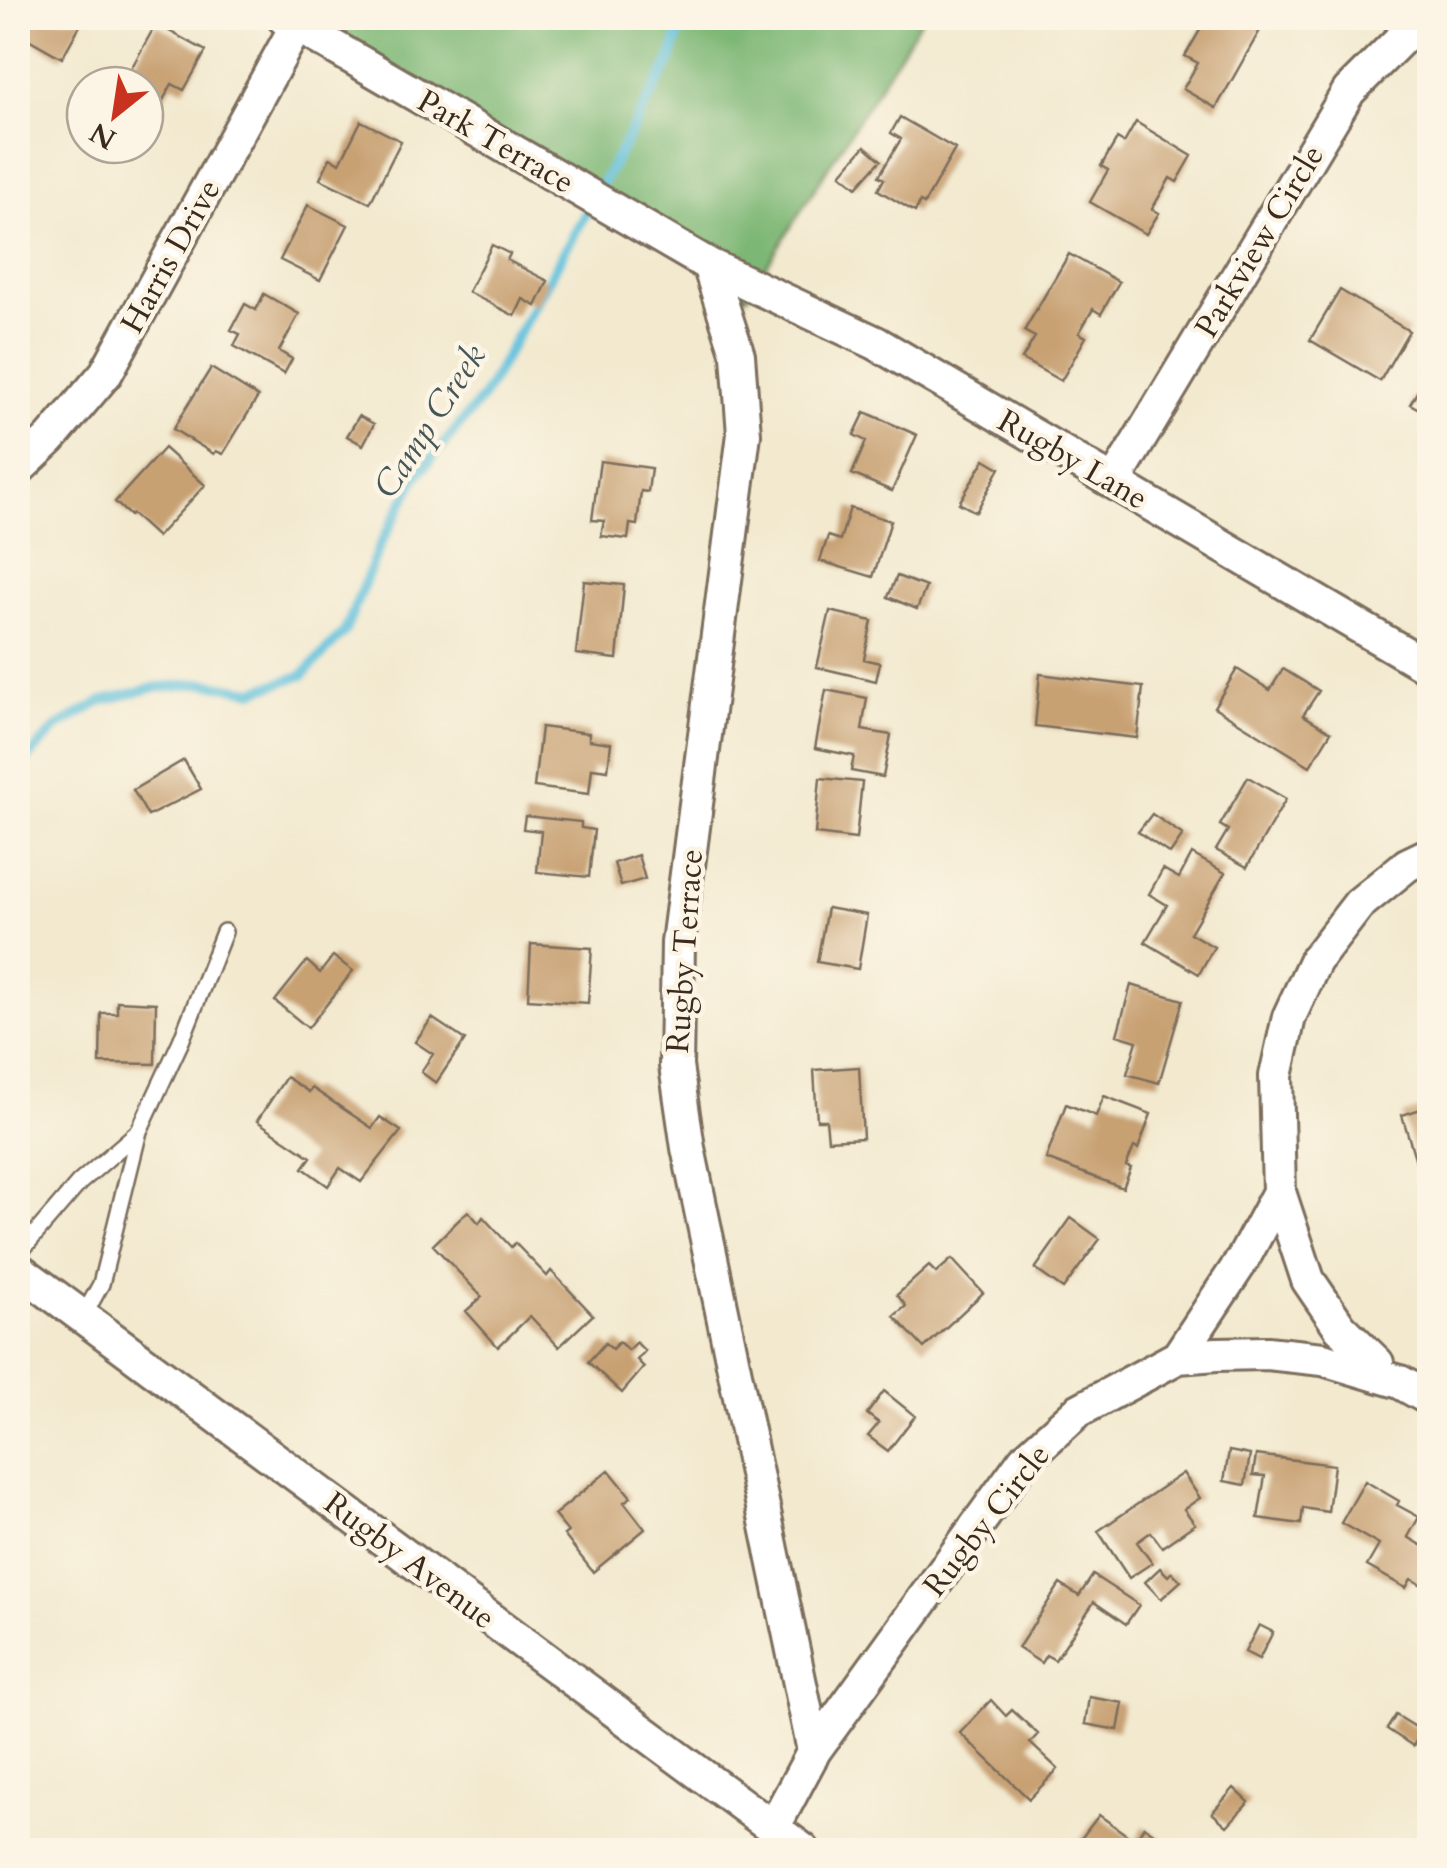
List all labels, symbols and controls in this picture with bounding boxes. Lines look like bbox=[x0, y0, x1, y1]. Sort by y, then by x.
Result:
north arrow bbox=[65, 65, 165, 165]
street label: Park Terrace bbox=[409, 79, 582, 205]
text: N bbox=[83, 113, 123, 158]
street label: Parkview Circle bbox=[1185, 137, 1335, 346]
street label: Harris Drive bbox=[111, 172, 231, 341]
water label: Camp Creek bbox=[362, 335, 498, 508]
street label: Rugby Lane bbox=[990, 399, 1155, 520]
street label: Rugby Terrace bbox=[656, 847, 714, 1055]
street label: Rugby Circle bbox=[913, 1435, 1060, 1606]
street label: Rugby Avenue bbox=[315, 1482, 504, 1640]

